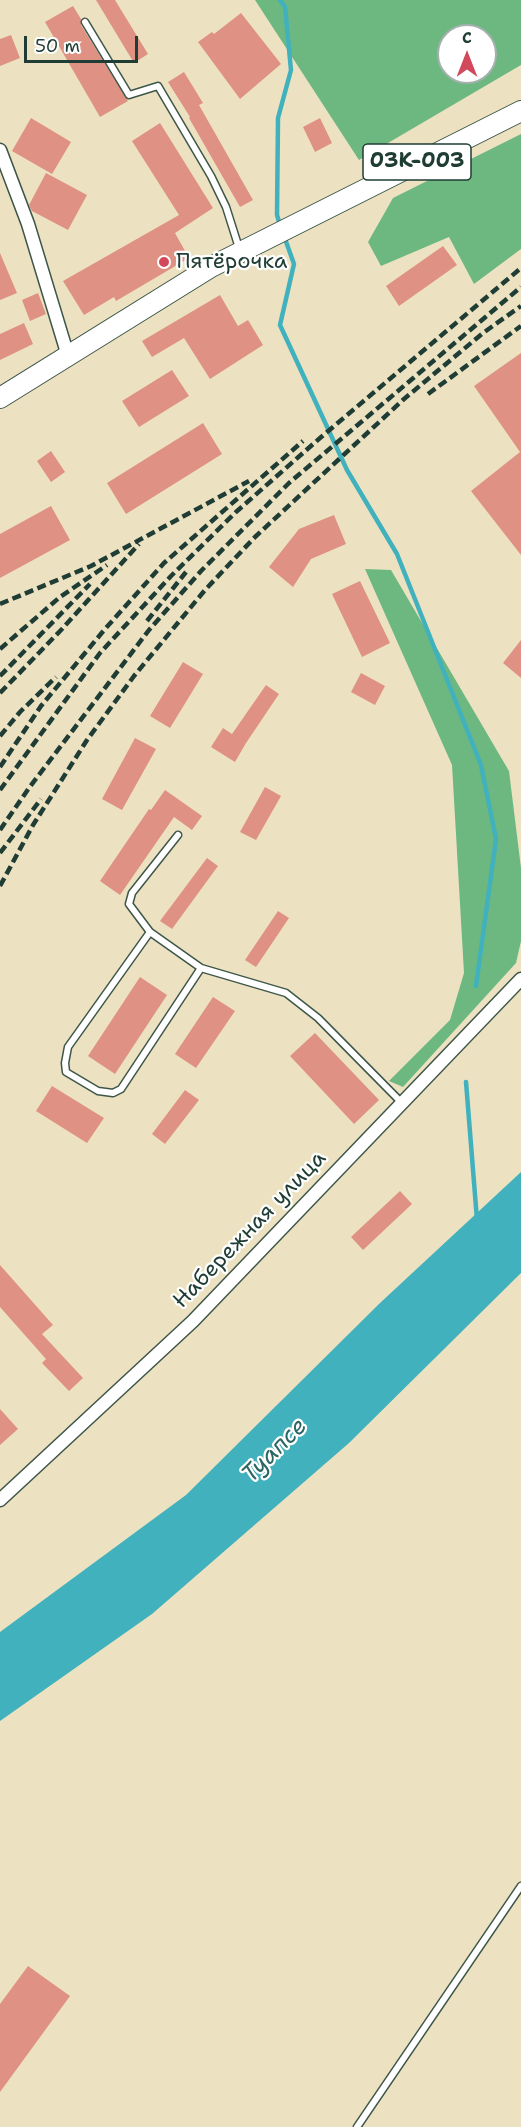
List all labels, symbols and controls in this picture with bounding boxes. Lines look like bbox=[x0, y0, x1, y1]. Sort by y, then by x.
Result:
scale bar bbox=[27, 24, 141, 62]
north arrow bbox=[437, 24, 497, 84]
text: С bbox=[462, 27, 472, 48]
text: 50 m bbox=[35, 34, 80, 58]
road number: 03К-003 bbox=[363, 144, 471, 180]
place label: Пятёрочка bbox=[176, 249, 287, 275]
marker: Пятёрочка bbox=[157, 255, 171, 269]
street label: Набережная улица bbox=[168, 1146, 332, 1314]
water label: Туапсе bbox=[237, 1413, 313, 1489]

